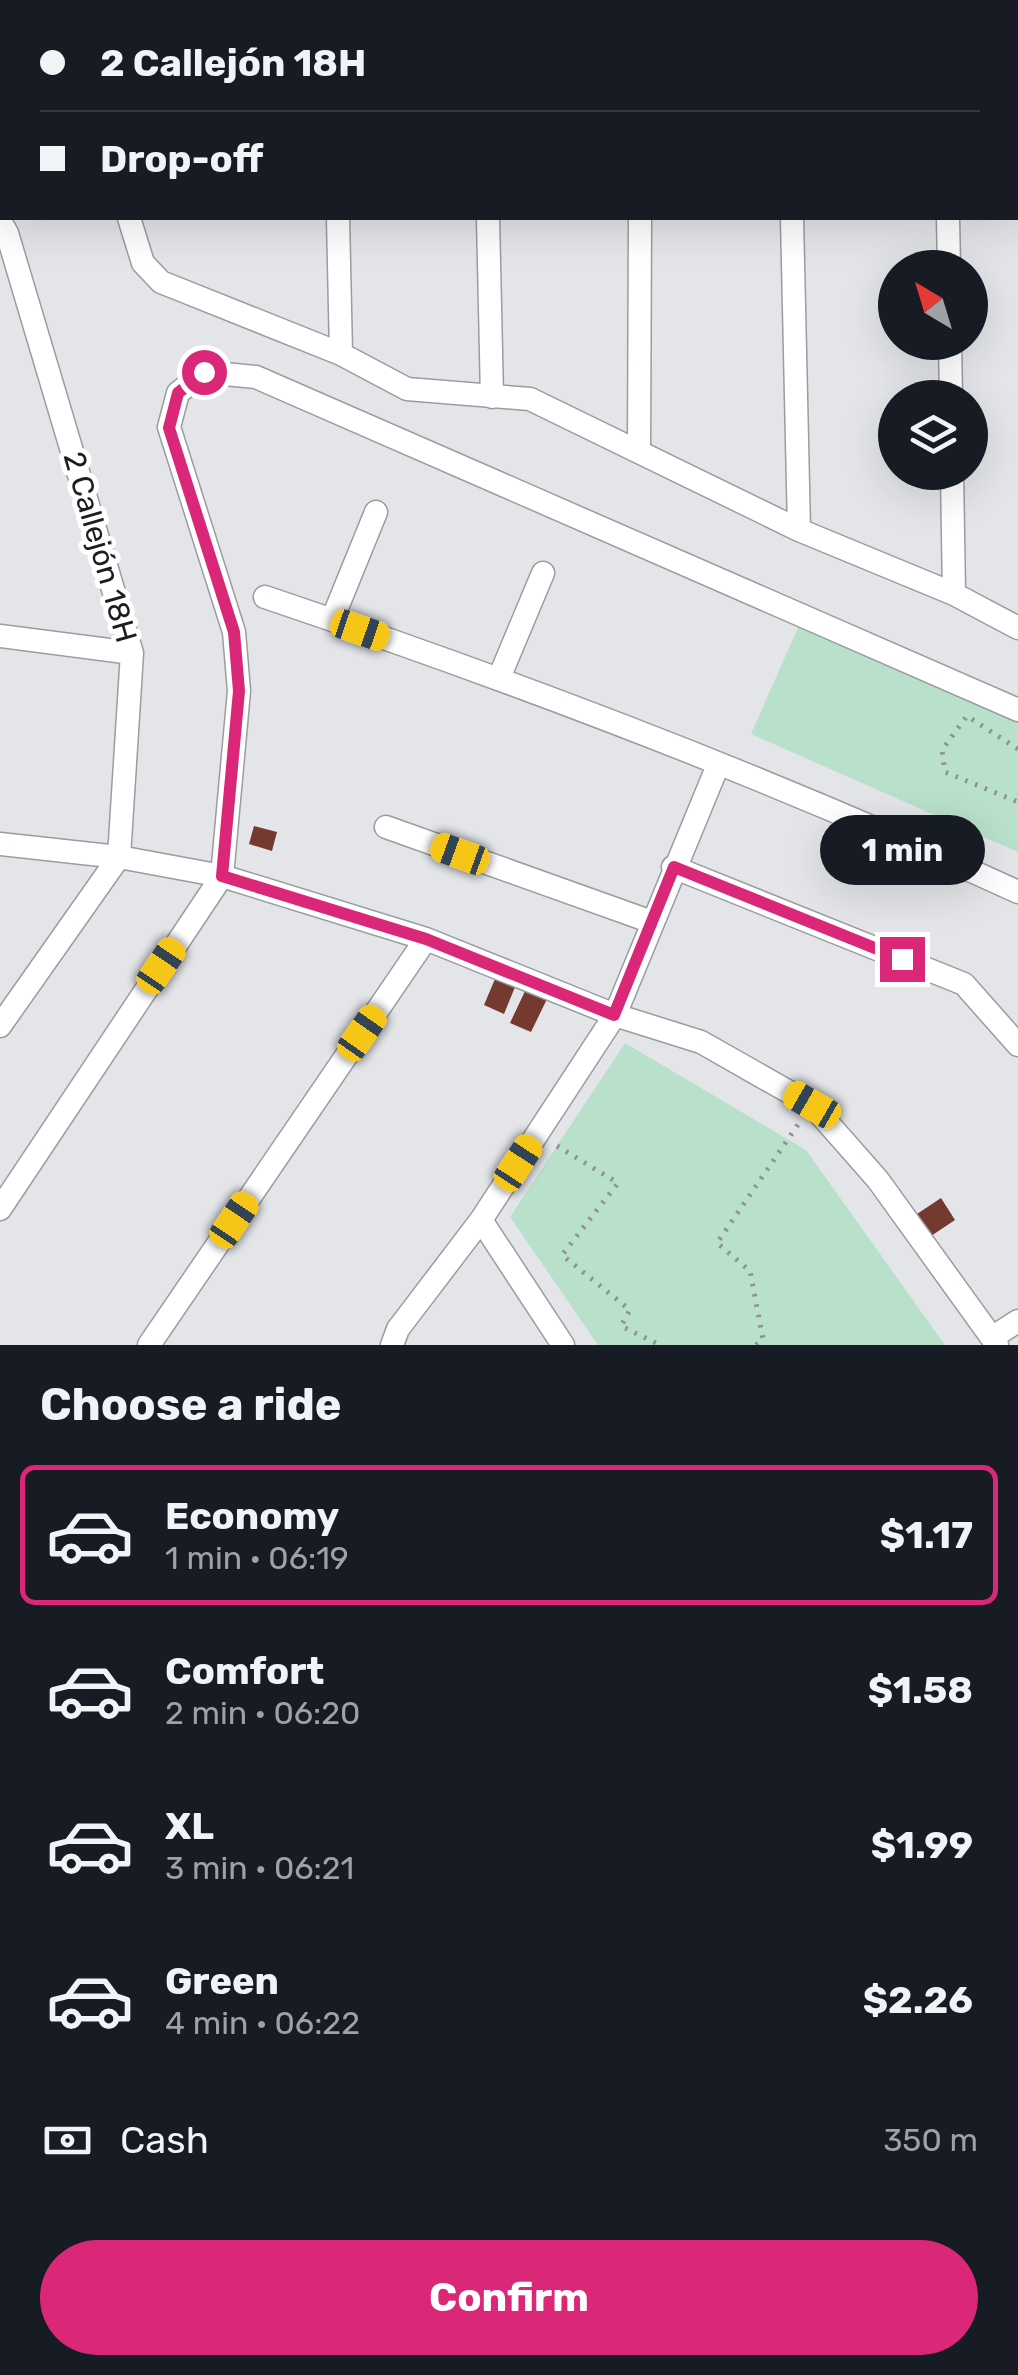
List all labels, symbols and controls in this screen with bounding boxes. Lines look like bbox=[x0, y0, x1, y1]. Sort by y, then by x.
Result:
text: 2 Callejón 18H bbox=[100, 40, 366, 86]
text: Drop-off bbox=[100, 136, 263, 182]
north arrow bbox=[878, 250, 988, 360]
map controls bbox=[878, 250, 988, 490]
route start bbox=[182, 350, 227, 395]
button: layers bbox=[878, 380, 988, 490]
street label: 2 Callejón 18H bbox=[56, 448, 144, 646]
car bbox=[327, 606, 393, 654]
callout: 1 min bbox=[820, 814, 984, 884]
car bbox=[427, 830, 493, 878]
text: 1 min bbox=[862, 831, 943, 869]
car bbox=[132, 933, 190, 999]
route end bbox=[880, 937, 925, 982]
car bbox=[333, 1000, 391, 1066]
car bbox=[779, 1077, 845, 1133]
car bbox=[489, 1130, 547, 1196]
car bbox=[205, 1187, 263, 1253]
text: Choose a ride bbox=[40, 1378, 342, 1431]
icon: car bbox=[45, 1490, 135, 1580]
text: Economy bbox=[165, 1493, 339, 1539]
text: $1.17 bbox=[880, 1512, 973, 1558]
text: 1 min · 06:19 bbox=[165, 1539, 349, 1577]
icon: car bbox=[45, 1645, 135, 1735]
text: Comfort bbox=[165, 1648, 324, 1694]
text: $1.58 bbox=[868, 1667, 973, 1713]
text: 2 min · 06:20 bbox=[165, 1694, 360, 1732]
icon: car bbox=[45, 1800, 135, 1890]
text: XL bbox=[165, 1803, 214, 1849]
text: $1.99 bbox=[871, 1822, 973, 1868]
text: 3 min · 06:21 bbox=[165, 1849, 354, 1887]
icon: car bbox=[45, 1955, 135, 2045]
text: Green bbox=[165, 1958, 279, 2004]
text: $2.26 bbox=[863, 1977, 973, 2023]
text: 4 min · 06:22 bbox=[165, 2004, 360, 2042]
icon: cash bbox=[40, 2113, 95, 2168]
text: Cash bbox=[120, 2117, 209, 2163]
text: 350 m bbox=[883, 2121, 978, 2159]
button: Confirm bbox=[40, 2240, 978, 2355]

